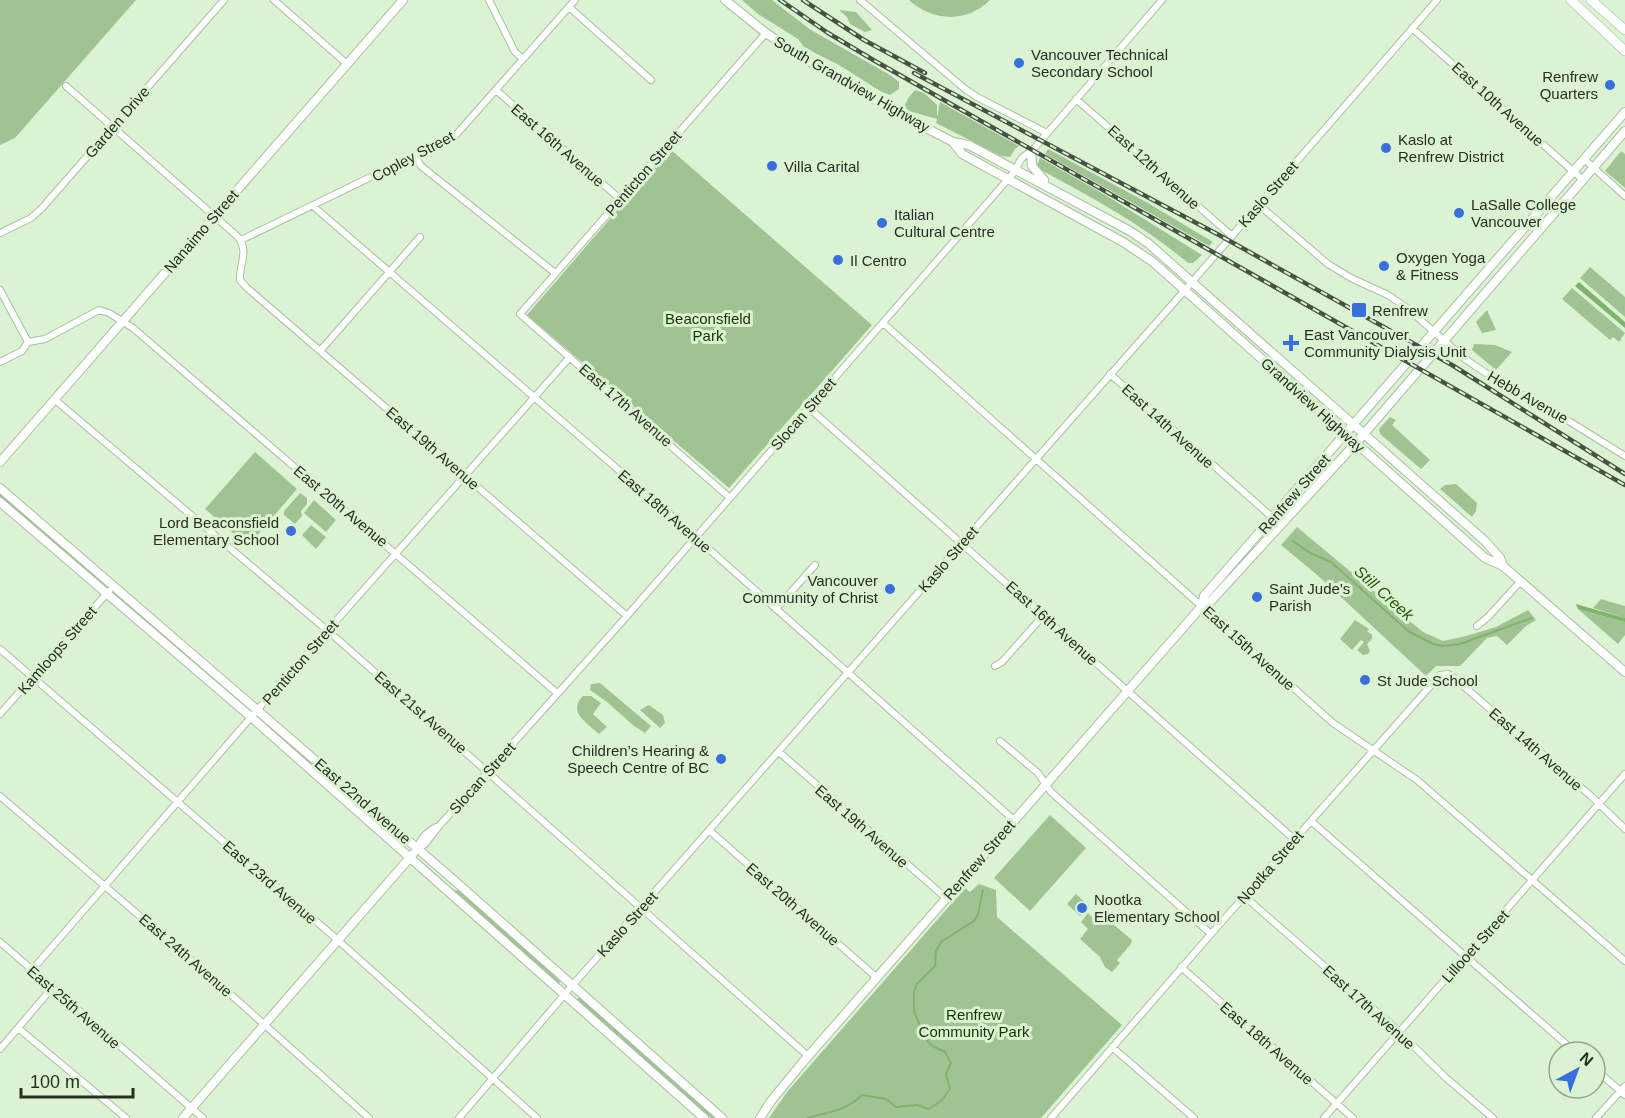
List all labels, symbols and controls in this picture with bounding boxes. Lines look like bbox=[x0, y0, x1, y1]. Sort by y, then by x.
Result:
street label: South Grandview Highway bbox=[771, 32, 933, 136]
place label: Vancouver Technical Secondary School bbox=[1031, 46, 1168, 80]
marker: Vancouver Technical Secondary School bbox=[1012, 56, 1026, 70]
street label: East 10th Avenue bbox=[1449, 58, 1547, 150]
place label: Renfrew Quarters bbox=[1540, 68, 1598, 102]
marker: Renfrew Quarters bbox=[1603, 78, 1617, 92]
street label: Garden Drive bbox=[81, 83, 153, 161]
street label: East 16th Avenue bbox=[508, 100, 608, 190]
street label: East 12th Avenue bbox=[1105, 121, 1203, 213]
street label: Copley Street bbox=[369, 127, 458, 185]
street label: Penticton Street bbox=[602, 127, 685, 219]
place label: Kaslo at Renfrew District bbox=[1398, 131, 1505, 165]
marker: Kaslo at Renfrew District bbox=[1379, 141, 1393, 155]
street label: Kaslo Street bbox=[1235, 157, 1302, 230]
place label: Villa Carital bbox=[784, 158, 860, 175]
marker: Villa Carital bbox=[765, 159, 779, 173]
street label: Nanaimo Street bbox=[160, 185, 242, 276]
place label: LaSalle College Vancouver bbox=[1471, 196, 1576, 230]
place label: Italian Cultural Centre bbox=[894, 206, 995, 240]
marker: LaSalle College Vancouver bbox=[1452, 206, 1466, 220]
marker: Italian Cultural Centre bbox=[875, 216, 889, 230]
place label: Oxygen Yoga & Fitness bbox=[1396, 249, 1486, 283]
place label: Il Centro bbox=[850, 252, 907, 269]
marker: Il Centro bbox=[831, 253, 845, 267]
marker: Oxygen Yoga & Fitness bbox=[1377, 259, 1391, 273]
marker: Renfrew bbox=[1350, 301, 1368, 319]
place label: Renfrew bbox=[1372, 302, 1428, 319]
park label: Beaconsfield Park bbox=[665, 310, 751, 344]
place label: East Vancouver Community Dialysis Unit bbox=[1304, 326, 1467, 360]
marker: East Vancouver Community Dialysis Unit bbox=[1282, 334, 1300, 352]
street label: Grandview Highway bbox=[1258, 354, 1369, 456]
street label: East 17th Avenue bbox=[576, 360, 676, 450]
street label: Hebb Avenue bbox=[1485, 367, 1571, 427]
street label: Slocan Street bbox=[767, 374, 839, 454]
street label: East 14th Avenue bbox=[1119, 380, 1217, 472]
street label: East 19th Avenue bbox=[383, 403, 483, 493]
street label: Renfrew Street bbox=[1255, 450, 1334, 537]
street label: East 20th Avenue bbox=[291, 462, 391, 550]
street label: East 18th Avenue bbox=[615, 466, 715, 556]
place label: Lord Beaconsfield Elementary School bbox=[153, 514, 279, 548]
street label: Kaslo Street bbox=[915, 522, 982, 595]
marker: Lord Beaconsfield Elementary School bbox=[284, 524, 298, 538]
water label: Still Creek bbox=[1351, 562, 1418, 624]
place label: Vancouver Community of Christ bbox=[742, 572, 879, 606]
street label: East 16th Avenue bbox=[1003, 577, 1101, 669]
place label: Saint Jude's Parish bbox=[1269, 580, 1350, 614]
marker: Vancouver Community of Christ bbox=[883, 582, 897, 596]
marker: Saint Jude's Parish bbox=[1250, 590, 1264, 604]
street label: Kamloops Street bbox=[14, 602, 100, 697]
street label: East 15th Avenue bbox=[1200, 602, 1298, 694]
street label: Penticton Street bbox=[259, 616, 342, 708]
street label: East 21st Avenue bbox=[371, 667, 471, 757]
place label: St Jude School bbox=[1377, 672, 1478, 689]
marker: St Jude School bbox=[1358, 673, 1372, 687]
street label: East 14th Avenue bbox=[1486, 704, 1586, 794]
street label: Slocan Street bbox=[446, 738, 519, 817]
place label: Children’s Hearing & Speech Centre of BC bbox=[567, 742, 709, 776]
marker: Children’s Hearing & Speech Centre of BC bbox=[714, 752, 728, 766]
street label: East 22nd Avenue bbox=[312, 755, 414, 847]
street label: East 19th Avenue bbox=[812, 781, 912, 871]
street label: Renfrew Street bbox=[940, 816, 1019, 903]
street label: Nootka Street bbox=[1233, 826, 1307, 907]
street label: East 23rd Avenue bbox=[220, 837, 320, 927]
street label: East 20th Avenue bbox=[743, 859, 843, 949]
street label: Kaslo Street bbox=[593, 887, 661, 960]
place label: Nootka Elementary School bbox=[1094, 891, 1220, 925]
marker: Nootka Elementary School bbox=[1075, 901, 1089, 915]
street label: Lillooet Street bbox=[1438, 906, 1513, 986]
street label: East 24th Avenue bbox=[136, 910, 236, 1000]
street label: East 17th Avenue bbox=[1320, 961, 1418, 1053]
street label: East 25th Avenue bbox=[24, 962, 124, 1052]
street label: East 18th Avenue bbox=[1217, 998, 1317, 1088]
park label: Renfrew Community Park bbox=[919, 1006, 1030, 1040]
north arrow bbox=[1547, 1040, 1607, 1100]
text: N bbox=[1577, 1049, 1596, 1069]
scale bar bbox=[21, 1061, 134, 1099]
text: 100 m bbox=[30, 1072, 80, 1092]

